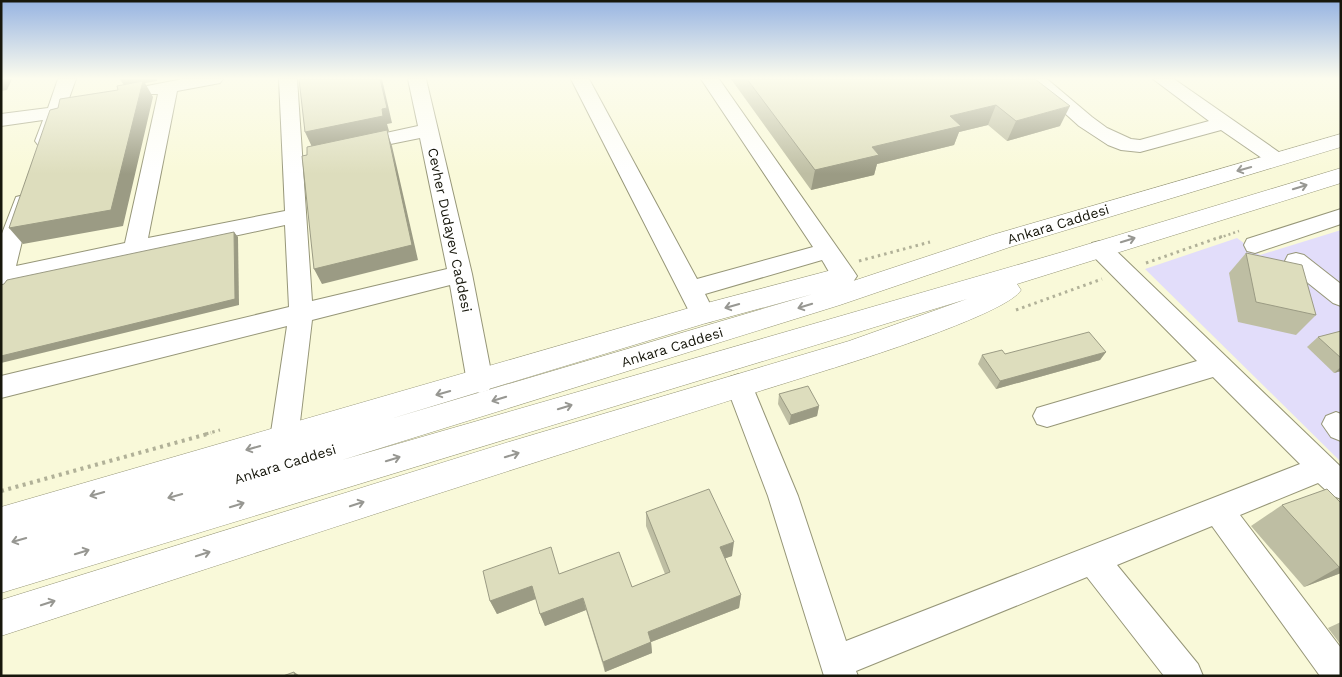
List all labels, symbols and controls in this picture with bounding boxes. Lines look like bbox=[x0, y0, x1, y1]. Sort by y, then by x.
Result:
street label: Cevher Dudayev Caddesi bbox=[425, 146, 475, 314]
one-way arrow bbox=[1236, 164, 1252, 174]
one-way arrow bbox=[1292, 182, 1308, 192]
street label: Ankara Caddesi bbox=[1005, 201, 1111, 247]
one-way arrow bbox=[1120, 235, 1136, 245]
one-way arrow bbox=[725, 301, 741, 311]
one-way arrow bbox=[798, 302, 813, 311]
street label: Ankara Caddesi bbox=[619, 324, 725, 370]
one-way arrow bbox=[435, 388, 451, 398]
one-way arrow bbox=[491, 395, 507, 405]
one-way arrow bbox=[557, 402, 573, 412]
street label: Ankara Caddesi bbox=[232, 441, 338, 487]
one-way arrow bbox=[245, 444, 261, 454]
one-way arrow bbox=[504, 450, 519, 459]
one-way arrow bbox=[385, 453, 401, 463]
one-way arrow bbox=[90, 490, 106, 500]
one-way arrow bbox=[168, 491, 184, 501]
one-way arrow bbox=[349, 499, 365, 509]
one-way arrow bbox=[229, 500, 245, 510]
one-way arrow bbox=[12, 536, 28, 546]
one-way arrow bbox=[73, 546, 89, 556]
one-way arrow bbox=[194, 549, 210, 558]
one-way arrow bbox=[39, 598, 55, 608]

